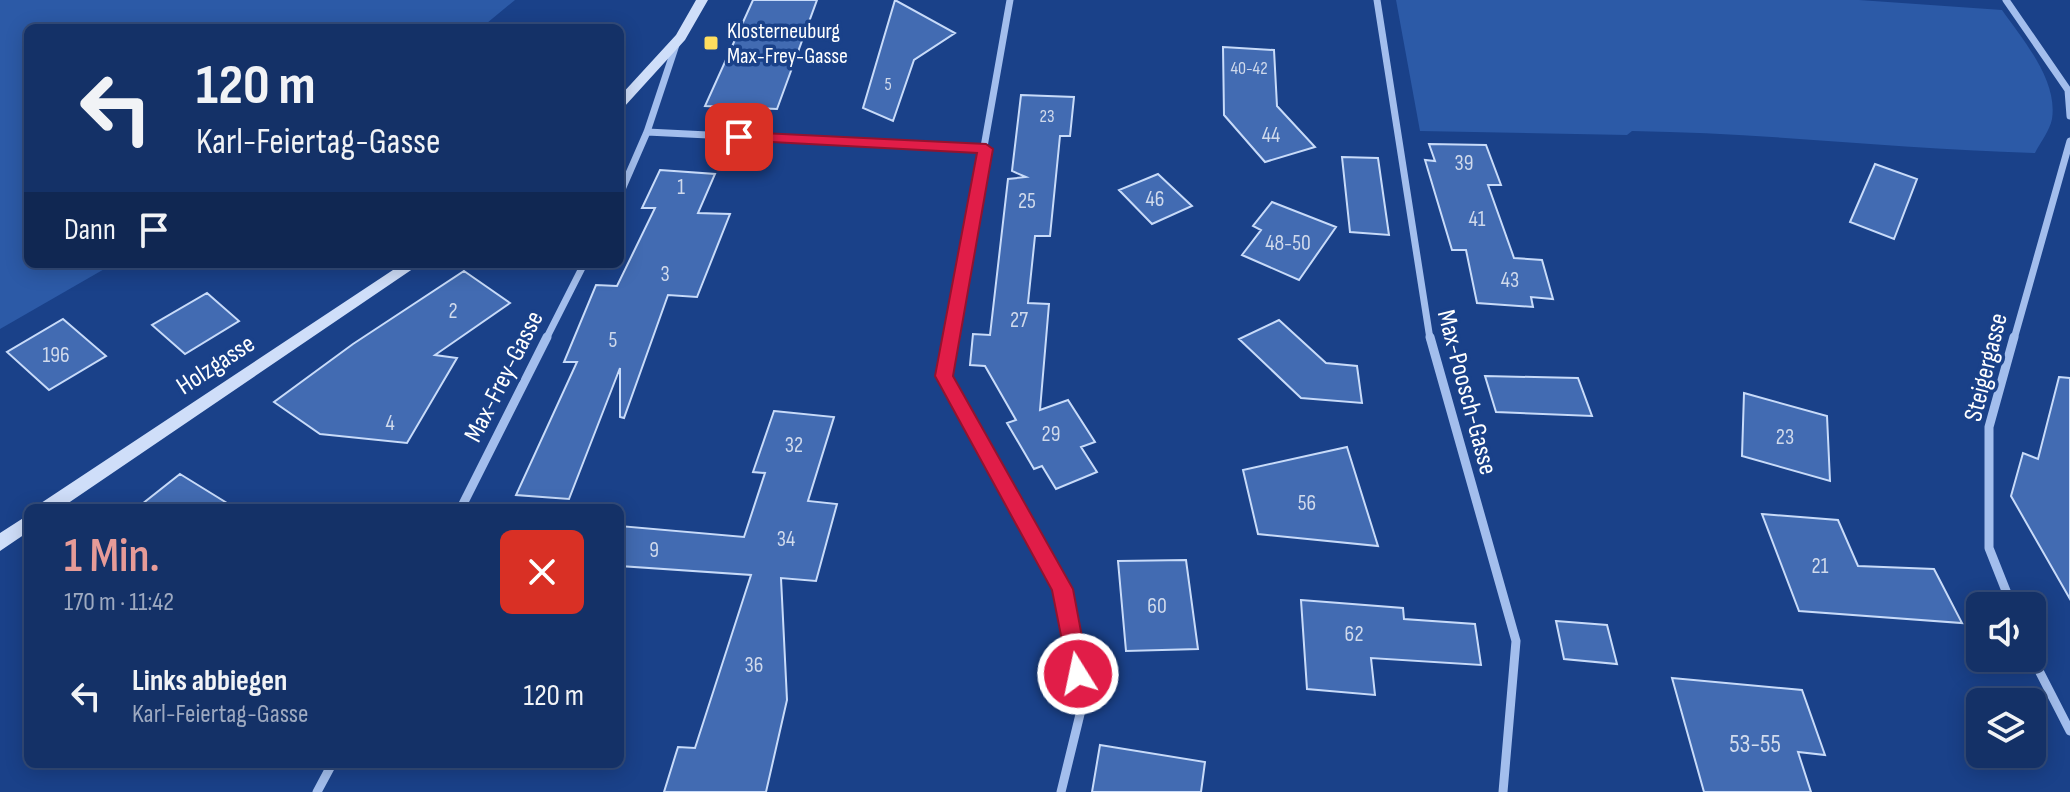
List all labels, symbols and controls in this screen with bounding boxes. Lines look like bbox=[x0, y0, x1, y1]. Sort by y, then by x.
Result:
place label: Klosterneuburg Max-Frey-Gasse bbox=[727, 18, 848, 70]
marker: Klosterneuburg Max-Frey-Gasse bbox=[702, 34, 720, 52]
text: 120 m bbox=[196, 53, 316, 120]
icon: left bbox=[64, 56, 168, 160]
house number: 40-42 bbox=[1230, 58, 1268, 79]
house number: 5 bbox=[884, 74, 892, 95]
pin bbox=[705, 103, 773, 171]
house number: 23 bbox=[1040, 106, 1055, 127]
icon: arrive bbox=[717, 115, 761, 159]
text: Karl-Feiertag-Gasse bbox=[196, 121, 440, 164]
house number: 44 bbox=[1262, 122, 1280, 149]
house number: 39 bbox=[1455, 150, 1473, 177]
house number: 1 bbox=[677, 174, 685, 201]
house number: 46 bbox=[1146, 186, 1164, 213]
house number: 25 bbox=[1018, 188, 1036, 215]
house number: 41 bbox=[1469, 206, 1486, 233]
icon: arrive bbox=[132, 208, 176, 252]
text: Dann bbox=[64, 212, 116, 248]
house number: 48-50 bbox=[1265, 230, 1311, 257]
house number: 3 bbox=[660, 261, 670, 288]
house number: 43 bbox=[1501, 267, 1519, 294]
house number: 2 bbox=[448, 298, 458, 325]
street label: Max-Frey-Gasse bbox=[458, 306, 551, 447]
house number: 27 bbox=[1010, 307, 1028, 334]
street label: Max-Poosch-Gasse bbox=[1430, 307, 1503, 478]
street label: Steigergasse bbox=[1958, 310, 2015, 425]
house number: 5 bbox=[609, 327, 618, 354]
street label: Holzgasse bbox=[171, 329, 261, 402]
house number: 196 bbox=[42, 342, 70, 369]
house number: 4 bbox=[385, 410, 395, 437]
house number: 29 bbox=[1042, 421, 1060, 448]
house number: 23 bbox=[1776, 424, 1794, 451]
house number: 32 bbox=[785, 432, 803, 459]
house number: 56 bbox=[1298, 490, 1316, 517]
house number: 34 bbox=[777, 526, 795, 553]
text: 1 Min. bbox=[64, 528, 160, 585]
button: close bbox=[500, 530, 584, 614]
house number: 9 bbox=[649, 537, 659, 564]
house number: 21 bbox=[1812, 553, 1829, 580]
text: 170 m · 11:42 bbox=[64, 587, 174, 618]
map controls bbox=[1966, 592, 2046, 768]
button: sound bbox=[1966, 592, 2046, 672]
house number: 60 bbox=[1147, 593, 1167, 620]
house number: 62 bbox=[1345, 621, 1363, 648]
position arrow bbox=[1036, 632, 1120, 716]
house number: 36 bbox=[745, 652, 763, 679]
text: Links abbiegen bbox=[132, 663, 287, 699]
icon: left bbox=[64, 674, 108, 718]
text: 120 m bbox=[523, 678, 584, 714]
button: layers bbox=[1966, 688, 2046, 768]
text: Karl-Feiertag-Gasse bbox=[132, 699, 309, 730]
house number: 53-55 bbox=[1729, 729, 1781, 760]

